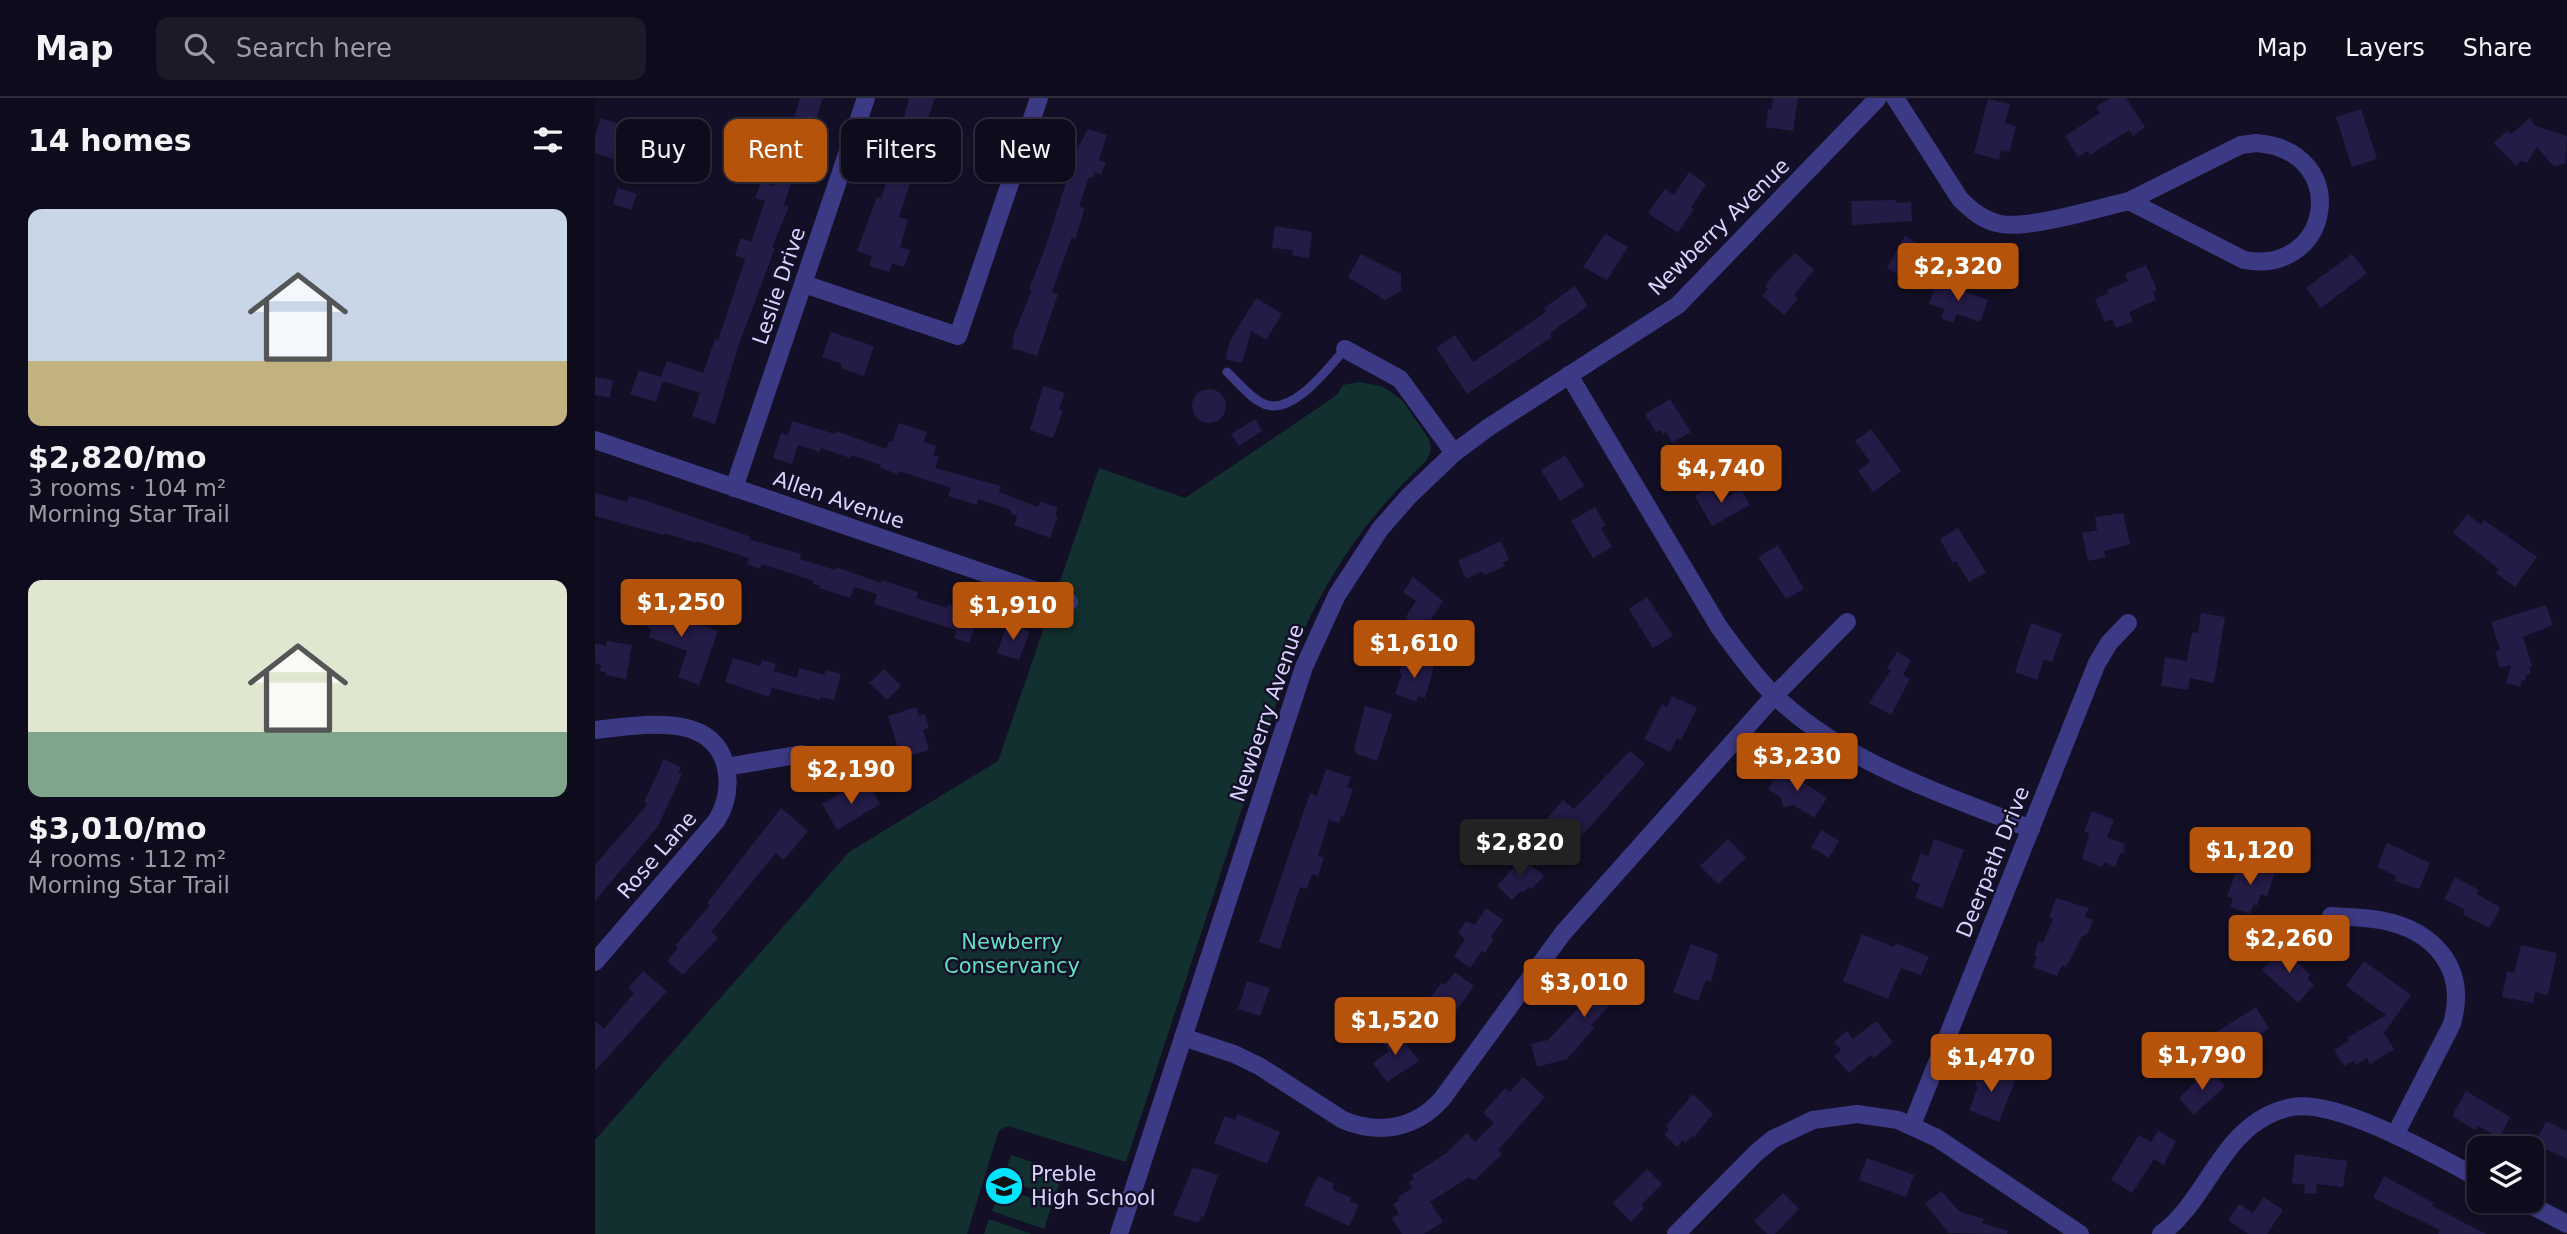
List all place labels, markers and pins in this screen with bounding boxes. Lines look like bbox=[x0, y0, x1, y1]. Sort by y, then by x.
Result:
pin: $2,320 bbox=[1901, 244, 2015, 303]
pin: $4,740 bbox=[1664, 446, 1778, 505]
pin: $1,250 bbox=[624, 580, 738, 639]
pin: $1,910 bbox=[956, 582, 1070, 642]
pin: $1,610 bbox=[1357, 620, 1471, 680]
pin: $3,230 bbox=[1740, 734, 1854, 793]
pin: $2,190 bbox=[794, 746, 908, 806]
pin: $2,820 bbox=[1463, 820, 1577, 879]
pin: $1,120 bbox=[2193, 828, 2307, 887]
pin: $2,260 bbox=[2232, 916, 2346, 975]
pin: $3,010 bbox=[1527, 960, 1641, 1019]
pin: $1,520 bbox=[1338, 998, 1452, 1057]
pin: $1,790 bbox=[2145, 1032, 2259, 1092]
pin: $1,470 bbox=[1934, 1034, 2048, 1094]
place label: Preble High School bbox=[1031, 1162, 1156, 1210]
school or university icon: Preble High School bbox=[983, 1165, 1025, 1207]

